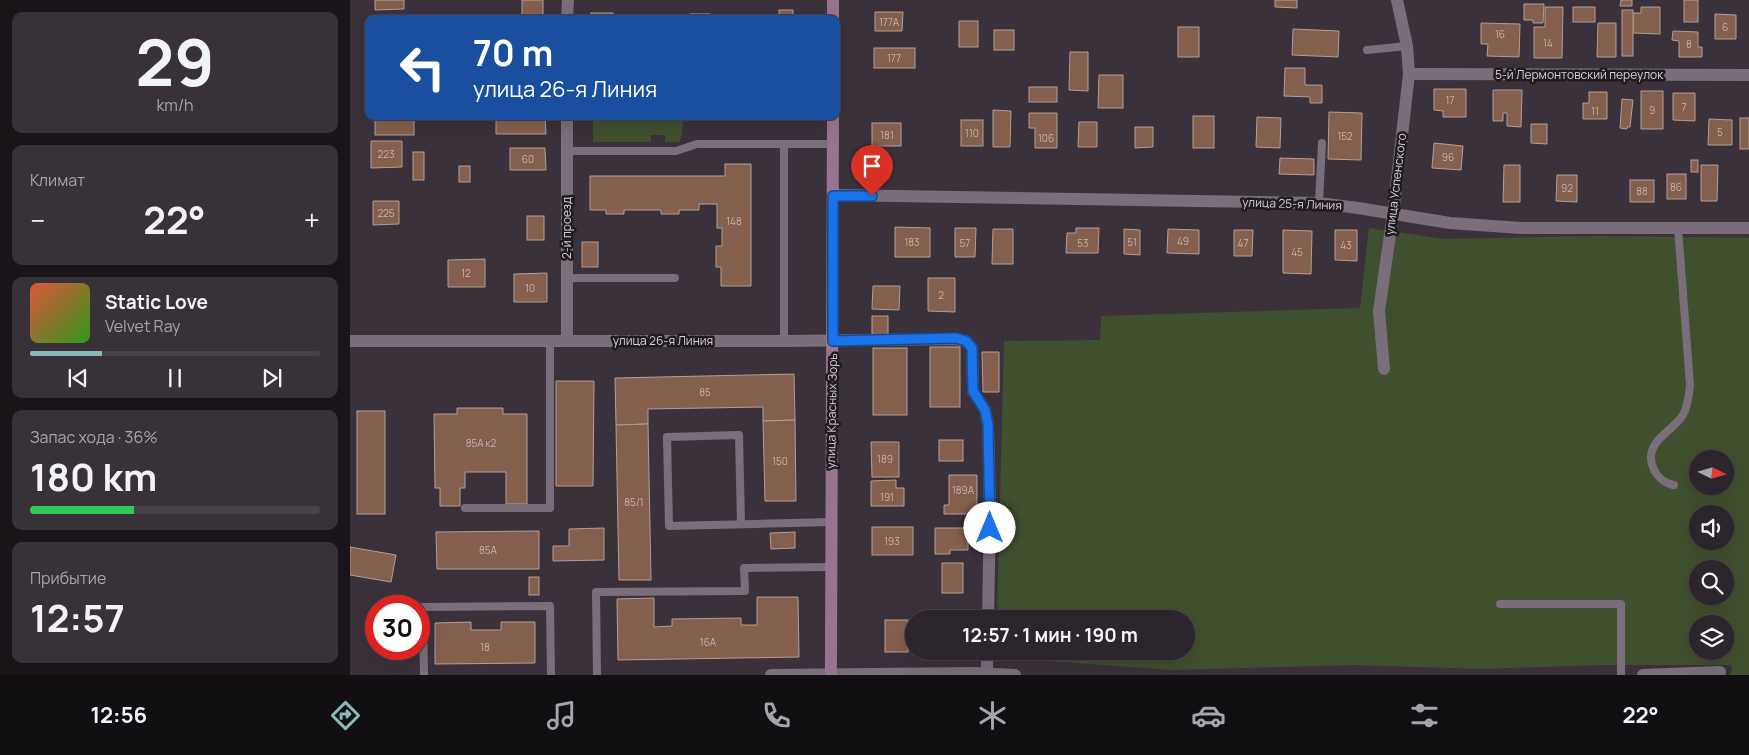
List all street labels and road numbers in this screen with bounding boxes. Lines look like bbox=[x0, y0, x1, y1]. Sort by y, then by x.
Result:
street label: 5-й Лермонтовский переулок bbox=[1495, 66, 1664, 83]
street label: улица Успенского bbox=[1381, 132, 1410, 236]
street label: улица 25-я Линия bbox=[1242, 193, 1342, 214]
street label: 2-й проезд bbox=[558, 197, 575, 259]
street label: улица 26-я Линия bbox=[613, 332, 713, 349]
street label: улица Красных Зорь bbox=[822, 353, 841, 469]

